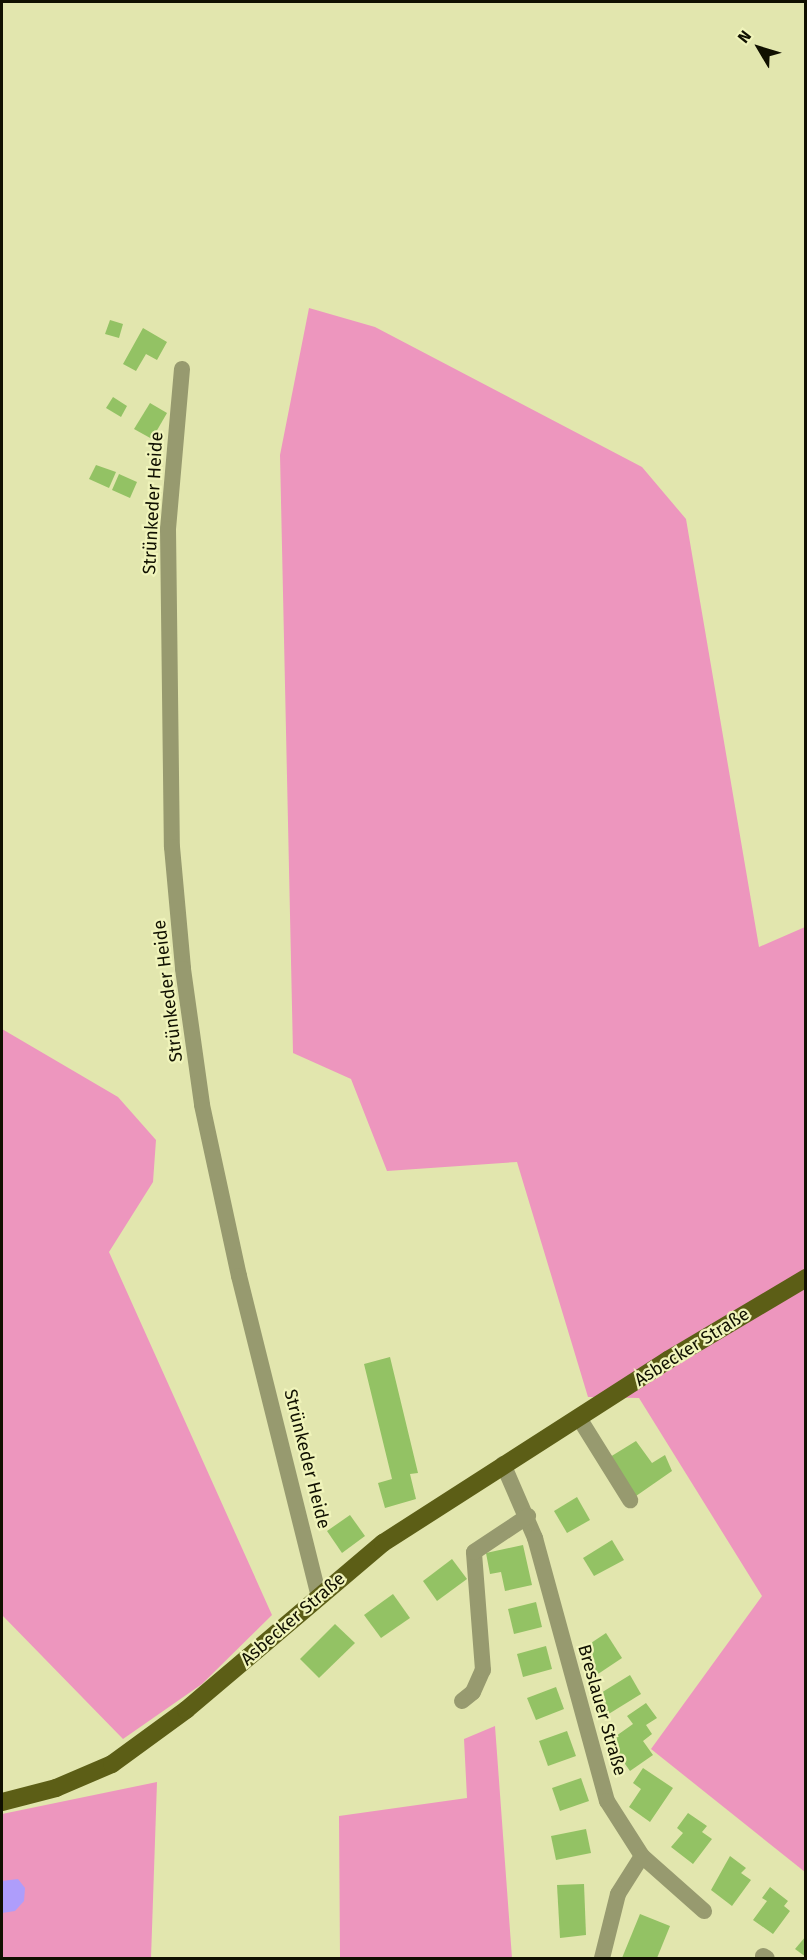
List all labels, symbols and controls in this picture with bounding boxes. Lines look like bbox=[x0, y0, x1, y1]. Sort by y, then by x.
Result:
north arrow bbox=[729, 18, 789, 78]
text: N bbox=[734, 27, 755, 47]
street label: Strünkeder Heide bbox=[138, 431, 168, 575]
street label: Strünkeder Heide bbox=[149, 919, 187, 1063]
street label: Asbecker Straße bbox=[631, 1303, 753, 1391]
street label: Strünkeder Heide bbox=[279, 1387, 335, 1531]
street label: Asbecker Straße bbox=[236, 1568, 350, 1670]
street label: Breslauer Straße bbox=[573, 1642, 631, 1778]

